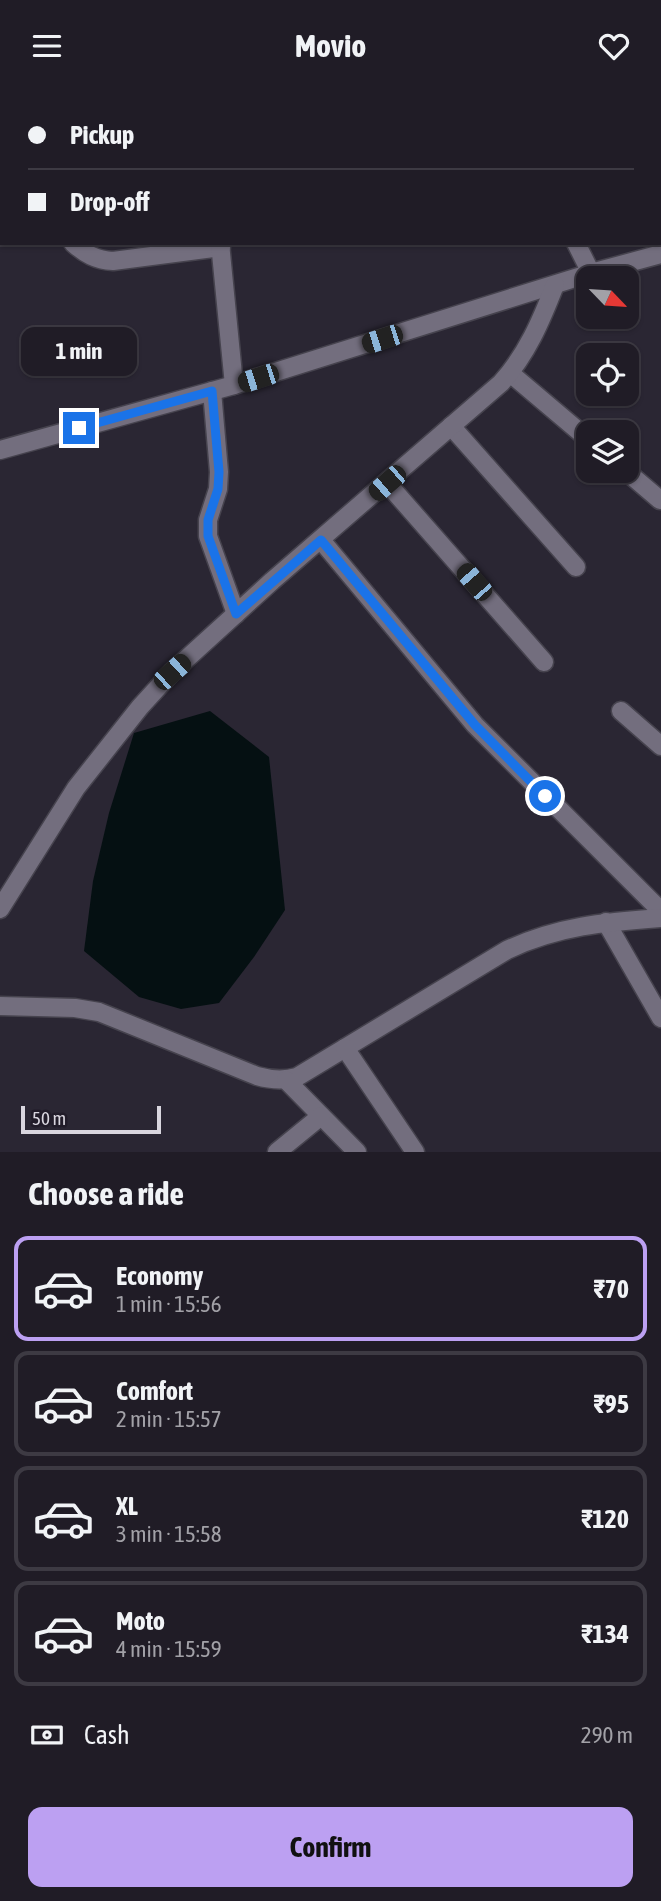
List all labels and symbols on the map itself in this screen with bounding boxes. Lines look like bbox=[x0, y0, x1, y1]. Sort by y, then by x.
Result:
north arrow bbox=[576, 266, 639, 329]
car bbox=[359, 323, 406, 355]
callout: 1 min bbox=[21, 327, 137, 375]
car bbox=[235, 362, 282, 394]
route end bbox=[63, 412, 95, 444]
car bbox=[365, 461, 410, 505]
car bbox=[453, 559, 496, 605]
car bbox=[150, 650, 195, 694]
route start bbox=[529, 780, 561, 812]
scale bar bbox=[21, 1103, 161, 1135]

